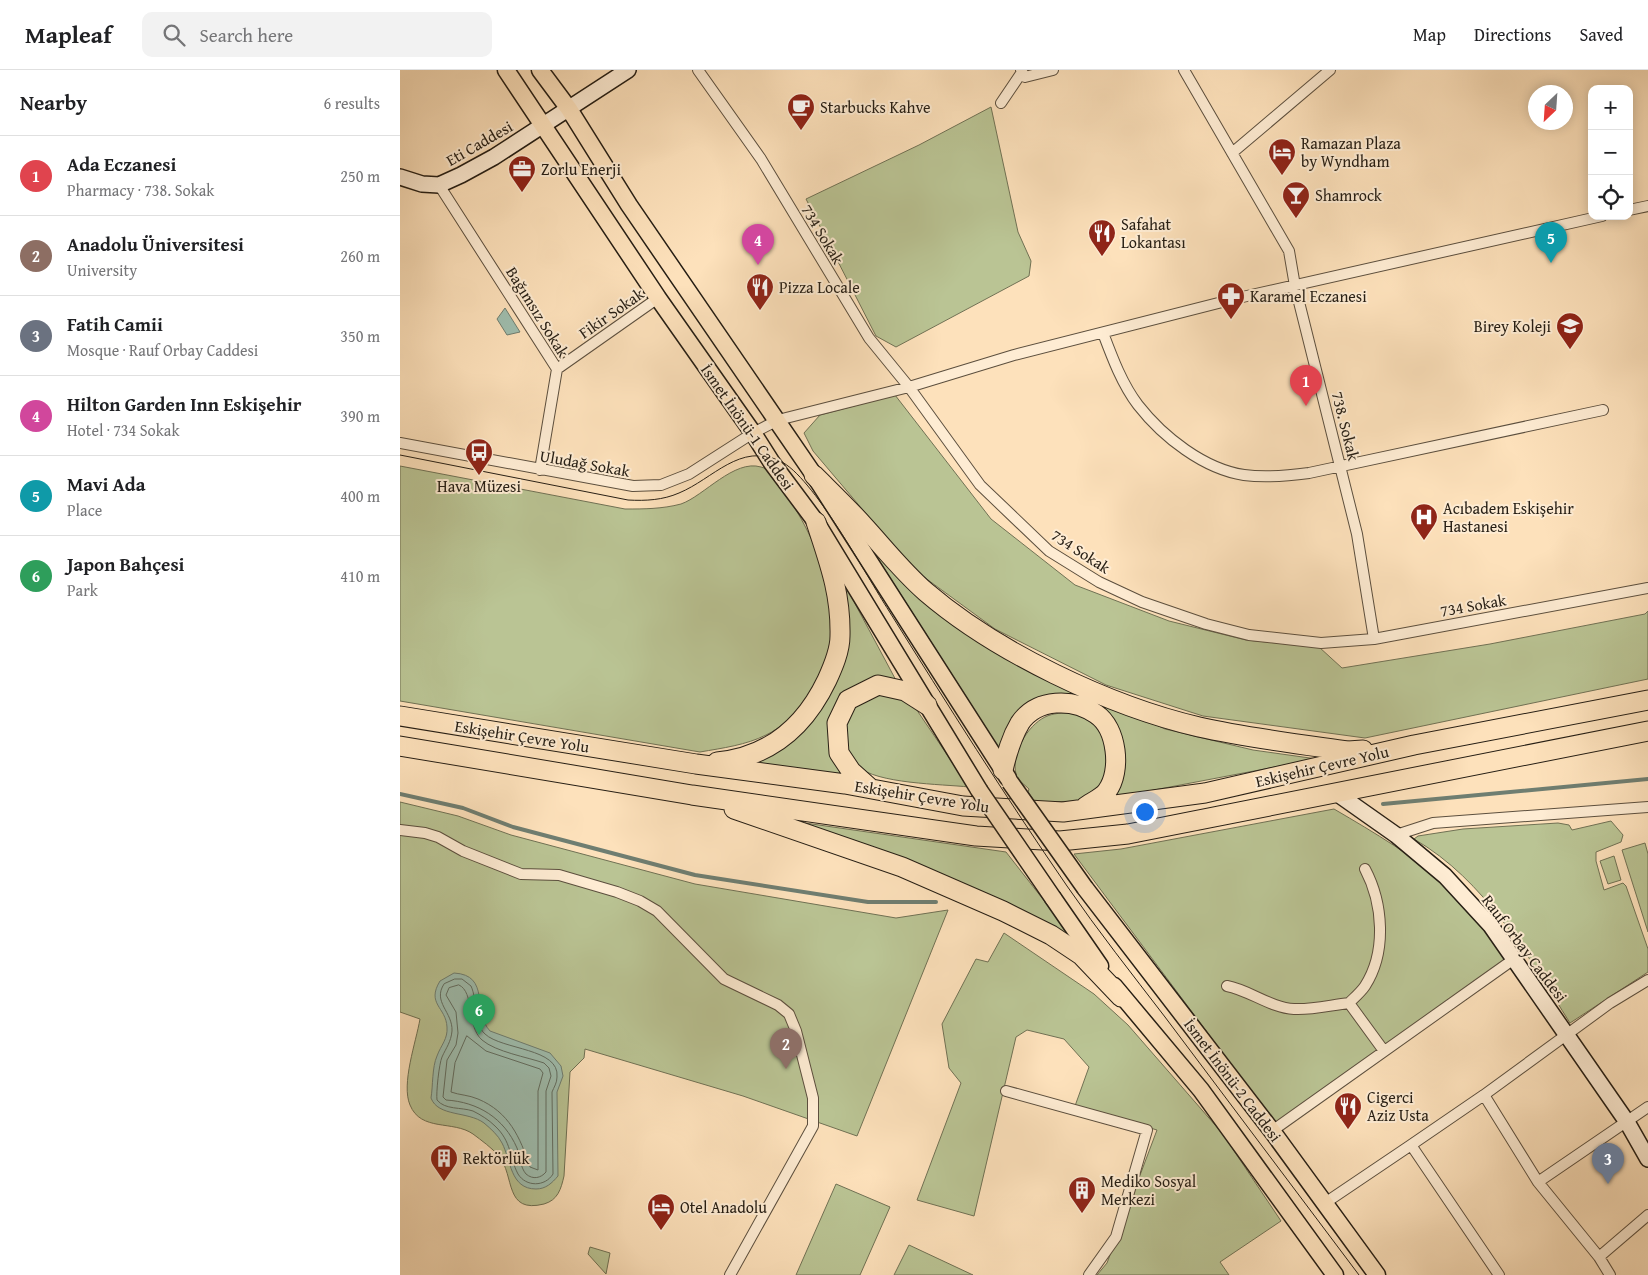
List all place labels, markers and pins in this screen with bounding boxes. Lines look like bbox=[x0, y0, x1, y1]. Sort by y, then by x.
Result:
cafe icon: Starbucks Kahve bbox=[786, 92, 816, 131]
place label: Starbucks Kahve bbox=[820, 95, 931, 119]
place label: Ramazan Plaza by Wyndham bbox=[1301, 131, 1401, 173]
hotel icon: Ramazan Plaza by Wyndham bbox=[1267, 137, 1297, 176]
office icon: Zorlu Enerji bbox=[507, 154, 537, 193]
place label: Zorlu Enerji bbox=[541, 157, 621, 181]
bar icon: Shamrock bbox=[1281, 180, 1311, 219]
place label: Shamrock bbox=[1315, 183, 1383, 207]
place label: Safahat Lokantası bbox=[1121, 212, 1186, 254]
restaurant icon: Safahat Lokantası bbox=[1087, 218, 1117, 257]
pin: 5 bbox=[1535, 222, 1567, 263]
pin: 4 bbox=[742, 224, 774, 265]
restaurant icon: Pizza Locale bbox=[745, 272, 775, 311]
place label: Pizza Locale bbox=[779, 275, 860, 299]
pharmacy icon: Karamel Eczanesi bbox=[1216, 281, 1246, 320]
place label: Karamel Eczanesi bbox=[1250, 284, 1367, 308]
school or university icon: Birey Koleji bbox=[1555, 311, 1585, 350]
place label: Birey Koleji bbox=[1474, 314, 1552, 338]
pin: 1 bbox=[1290, 365, 1322, 406]
bus stop icon: Hava Müzesi bbox=[464, 437, 494, 476]
place label: Hava Müzesi bbox=[437, 474, 521, 498]
place label: Acıbadem Eskişehir Hastanesi bbox=[1443, 496, 1574, 538]
hospital icon: Acıbadem Eskişehir Hastanesi bbox=[1409, 502, 1439, 541]
pin: 6 bbox=[463, 994, 495, 1035]
pin: 2 bbox=[770, 1028, 802, 1069]
place label: Cigerci Aziz Usta bbox=[1367, 1085, 1429, 1127]
restaurant icon: Cigerci Aziz Usta bbox=[1333, 1091, 1363, 1130]
building icon: Rektörlük bbox=[429, 1143, 459, 1182]
pin: 3 bbox=[1592, 1143, 1624, 1184]
place label: Rektörlük bbox=[463, 1146, 530, 1170]
place label: Mediko Sosyal Merkezi bbox=[1101, 1169, 1197, 1211]
building icon: Mediko Sosyal Merkezi bbox=[1067, 1175, 1097, 1214]
hotel icon: Otel Anadolu bbox=[646, 1192, 676, 1231]
place label: Otel Anadolu bbox=[680, 1195, 767, 1219]

